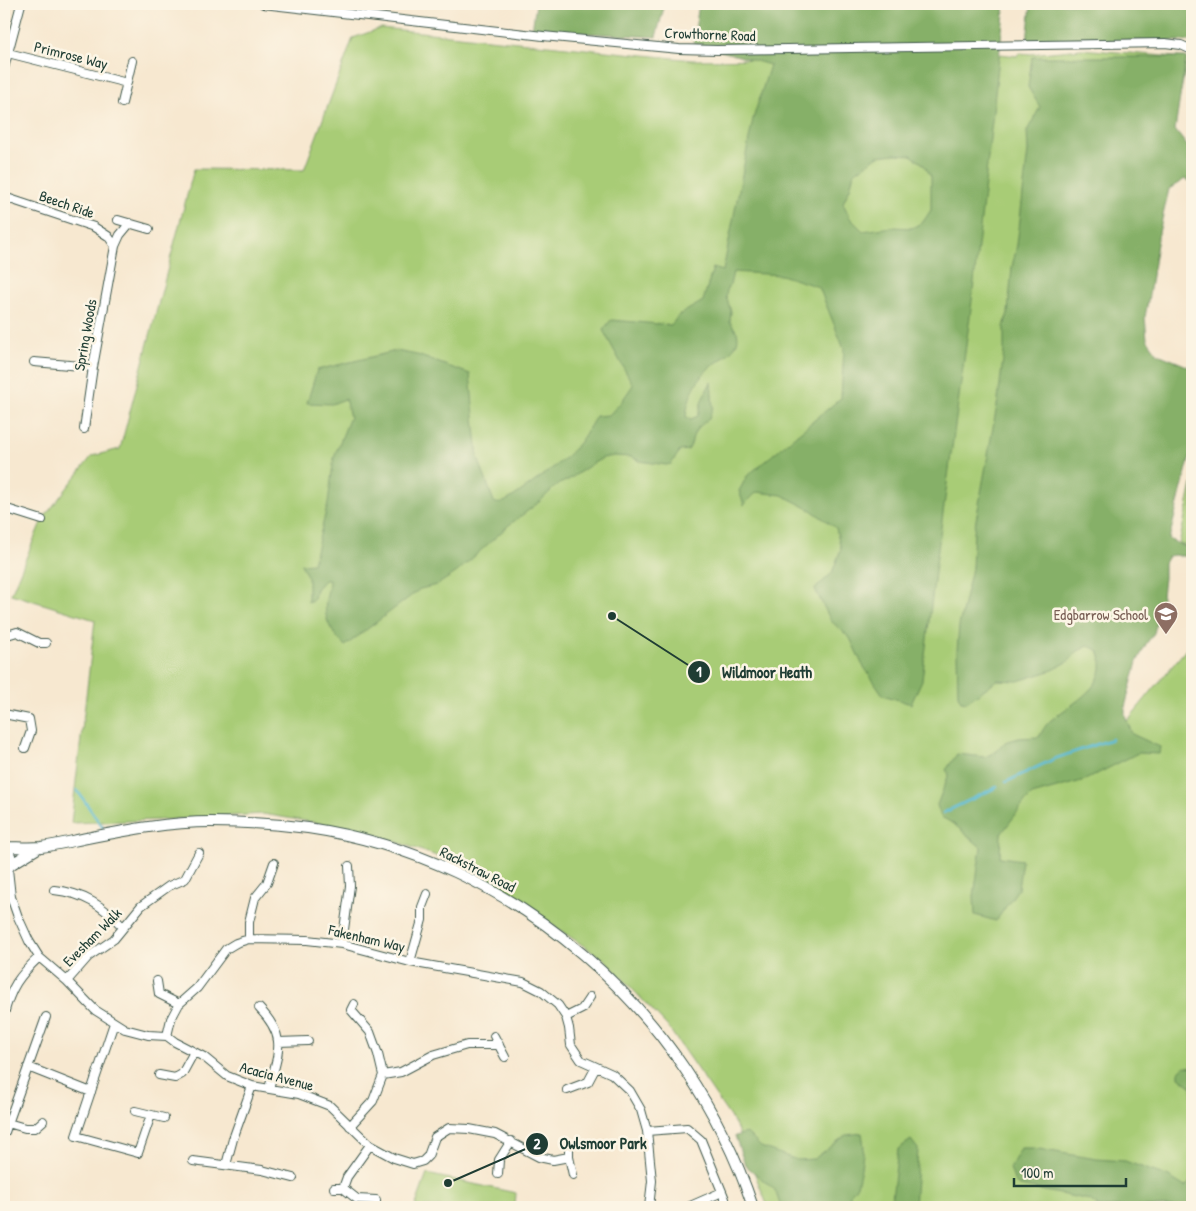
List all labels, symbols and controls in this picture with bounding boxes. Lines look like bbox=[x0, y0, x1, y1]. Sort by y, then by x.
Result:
street label: Crowthorne Road bbox=[664, 22, 756, 46]
street label: Primrose Way bbox=[32, 36, 110, 74]
street label: Beech Ride bbox=[37, 185, 97, 223]
street label: Spring Woods bbox=[68, 297, 102, 372]
school or university icon: Edgbarrow School bbox=[1153, 601, 1179, 635]
place label: Edgbarrow School bbox=[1054, 604, 1148, 625]
callout: Wildmoor Heath bbox=[687, 657, 822, 688]
text: 1 bbox=[696, 661, 702, 682]
text: Wildmoor Heath bbox=[722, 661, 812, 683]
street label: Rackstraw Road bbox=[437, 841, 520, 897]
street label: Evesham Walk bbox=[58, 903, 126, 971]
street label: Fakenham Way bbox=[326, 919, 407, 957]
street label: Acacia Avenue bbox=[238, 1056, 316, 1096]
callout: Owlsmoor Park bbox=[524, 1128, 656, 1159]
text: Owlsmoor Park bbox=[559, 1132, 647, 1154]
text: 2 bbox=[533, 1133, 541, 1154]
scale bar bbox=[1014, 1156, 1126, 1188]
text: 100 m bbox=[1021, 1162, 1054, 1183]

